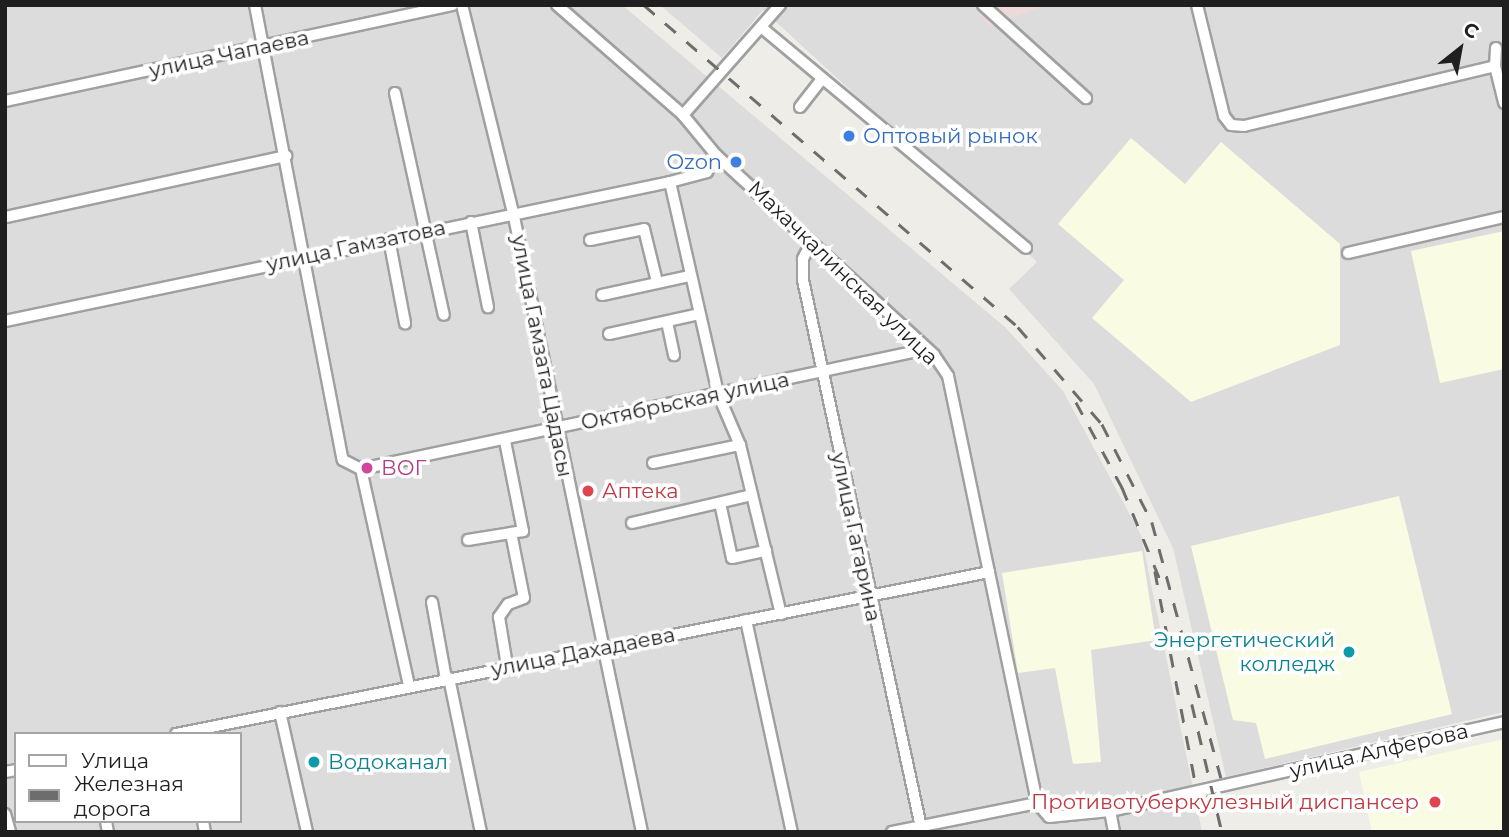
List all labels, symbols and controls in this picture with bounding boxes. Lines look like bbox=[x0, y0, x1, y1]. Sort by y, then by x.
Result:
north arrow bbox=[1425, 14, 1495, 84]
text: С bbox=[1459, 17, 1483, 44]
street label: улица Чапаева bbox=[147, 25, 311, 83]
place label: Оптовый рынок bbox=[863, 123, 1038, 149]
marker: Оптовый рынок bbox=[841, 128, 857, 144]
place label: Ozon bbox=[666, 149, 722, 175]
marker: Ozon bbox=[728, 154, 744, 170]
street label: Махачкалинская улица bbox=[743, 176, 943, 370]
street label: улица Гамзатова bbox=[264, 215, 448, 277]
street label: улица Гамзата Цадасы bbox=[506, 233, 578, 479]
street label: Октябрьская улица bbox=[579, 367, 791, 435]
street label: улица Гагарина bbox=[826, 450, 886, 624]
place label: ВОГ bbox=[381, 455, 427, 481]
marker: ВОГ bbox=[359, 460, 375, 476]
place label: Аптека bbox=[602, 478, 678, 504]
marker: Аптека bbox=[580, 483, 596, 499]
street label: улица Дахадаева bbox=[489, 622, 677, 682]
place label: Энергетический колледж bbox=[1154, 627, 1335, 677]
marker: Энергетический колледж bbox=[1341, 644, 1357, 660]
street label: улица Алферова bbox=[1287, 718, 1471, 784]
legend bbox=[14, 732, 242, 823]
text: Улица bbox=[81, 748, 149, 773]
place label: Водоканал bbox=[328, 749, 448, 775]
marker: Водоканал bbox=[306, 754, 322, 770]
text: Железная дорога bbox=[74, 771, 184, 821]
place label: Противотуберкулезный диспансер bbox=[1031, 789, 1419, 815]
marker: Противотуберкулезный диспансер bbox=[1425, 792, 1445, 812]

